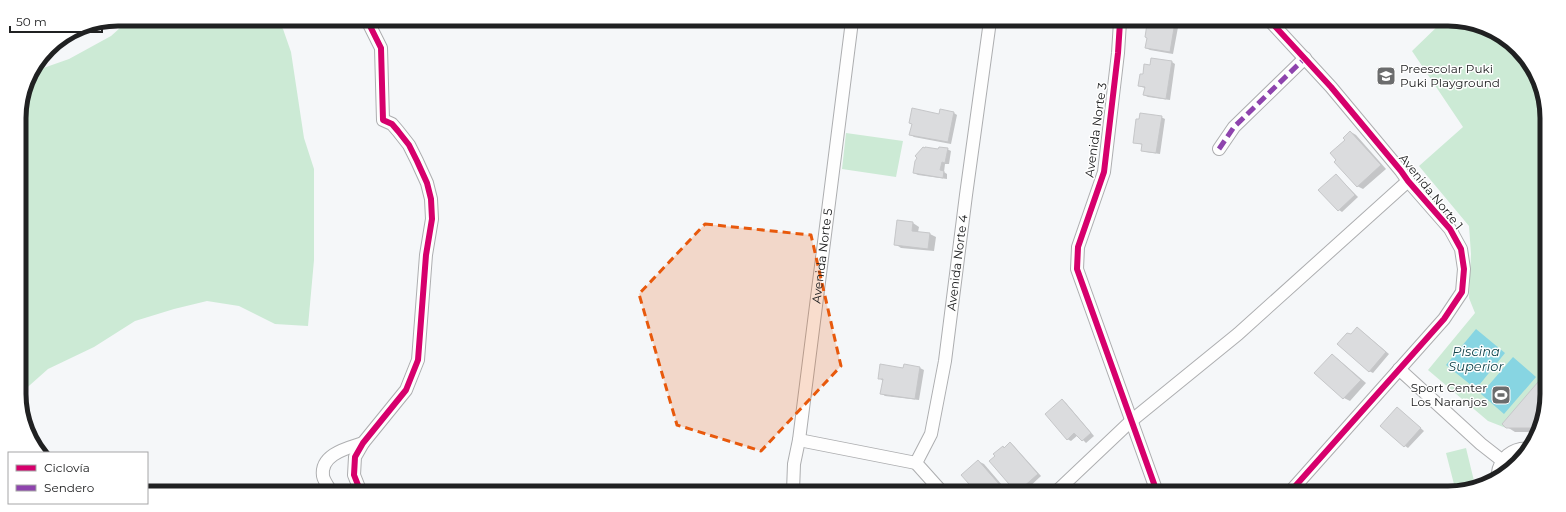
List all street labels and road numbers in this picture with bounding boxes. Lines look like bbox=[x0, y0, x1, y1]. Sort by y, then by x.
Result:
street label: Avenida Norte 3 bbox=[1081, 81, 1110, 178]
street label: Avenida Norte 1 bbox=[1396, 151, 1467, 233]
street label: Avenida Norte 5 bbox=[808, 207, 835, 304]
street label: Avenida Norte 4 bbox=[943, 214, 970, 312]

